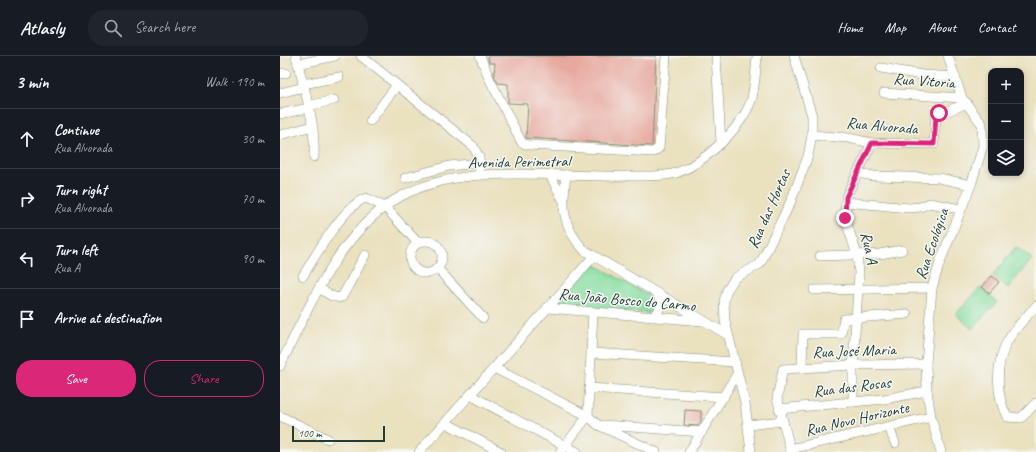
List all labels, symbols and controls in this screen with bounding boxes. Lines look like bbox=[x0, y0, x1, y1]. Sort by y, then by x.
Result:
search box bbox=[88, 10, 368, 46]
text: Atlasly bbox=[20, 16, 64, 40]
icon: search bbox=[102, 17, 124, 39]
text: Search here bbox=[134, 18, 195, 37]
text: Home bbox=[837, 19, 863, 36]
text: Map bbox=[885, 19, 906, 36]
text: About bbox=[928, 19, 956, 36]
text: Contact bbox=[978, 19, 1016, 36]
map controls bbox=[988, 68, 1024, 176]
button: + bbox=[988, 68, 1024, 104]
street label: Rua Vitoria bbox=[893, 69, 957, 93]
text: 3 min bbox=[16, 72, 49, 93]
text: Walk · 190 m bbox=[205, 74, 264, 90]
route start bbox=[930, 104, 948, 122]
button: − bbox=[988, 104, 1024, 140]
street label: Rua Alvorada bbox=[846, 113, 920, 139]
text: Continue bbox=[54, 121, 99, 140]
icon: ahead bbox=[16, 128, 38, 150]
text: 30 m bbox=[242, 131, 264, 147]
text: Rua Alvorada bbox=[54, 140, 112, 156]
button: layers bbox=[988, 140, 1024, 176]
street label: Avenida Perimetral bbox=[468, 151, 573, 173]
street label: Rua das Hortas bbox=[743, 165, 796, 251]
text: Turn right bbox=[54, 181, 107, 200]
icon: right bbox=[16, 188, 38, 210]
text: 70 m bbox=[242, 191, 264, 207]
text: Rua Alvorada bbox=[54, 200, 112, 216]
street label: Rua Ecológica bbox=[911, 205, 954, 282]
route end bbox=[836, 209, 854, 227]
street label: Rua A bbox=[856, 230, 882, 267]
text: Turn left bbox=[54, 241, 97, 260]
icon: left bbox=[16, 248, 38, 270]
text: 90 m bbox=[242, 251, 264, 267]
text: Rua A bbox=[54, 260, 80, 276]
street label: Rua João Bosco do Carmo bbox=[558, 284, 697, 316]
icon: arrive bbox=[16, 308, 38, 330]
text: Arrive at destination bbox=[54, 309, 161, 328]
street label: Rua José Maria bbox=[812, 340, 897, 362]
button: Save bbox=[16, 360, 136, 397]
button: Share bbox=[144, 360, 264, 397]
street label: Rua das Rosas bbox=[812, 372, 893, 402]
street label: Rua Novo Horizonte bbox=[803, 397, 912, 441]
scale bar bbox=[292, 424, 385, 443]
text: 100 m bbox=[298, 426, 322, 440]

